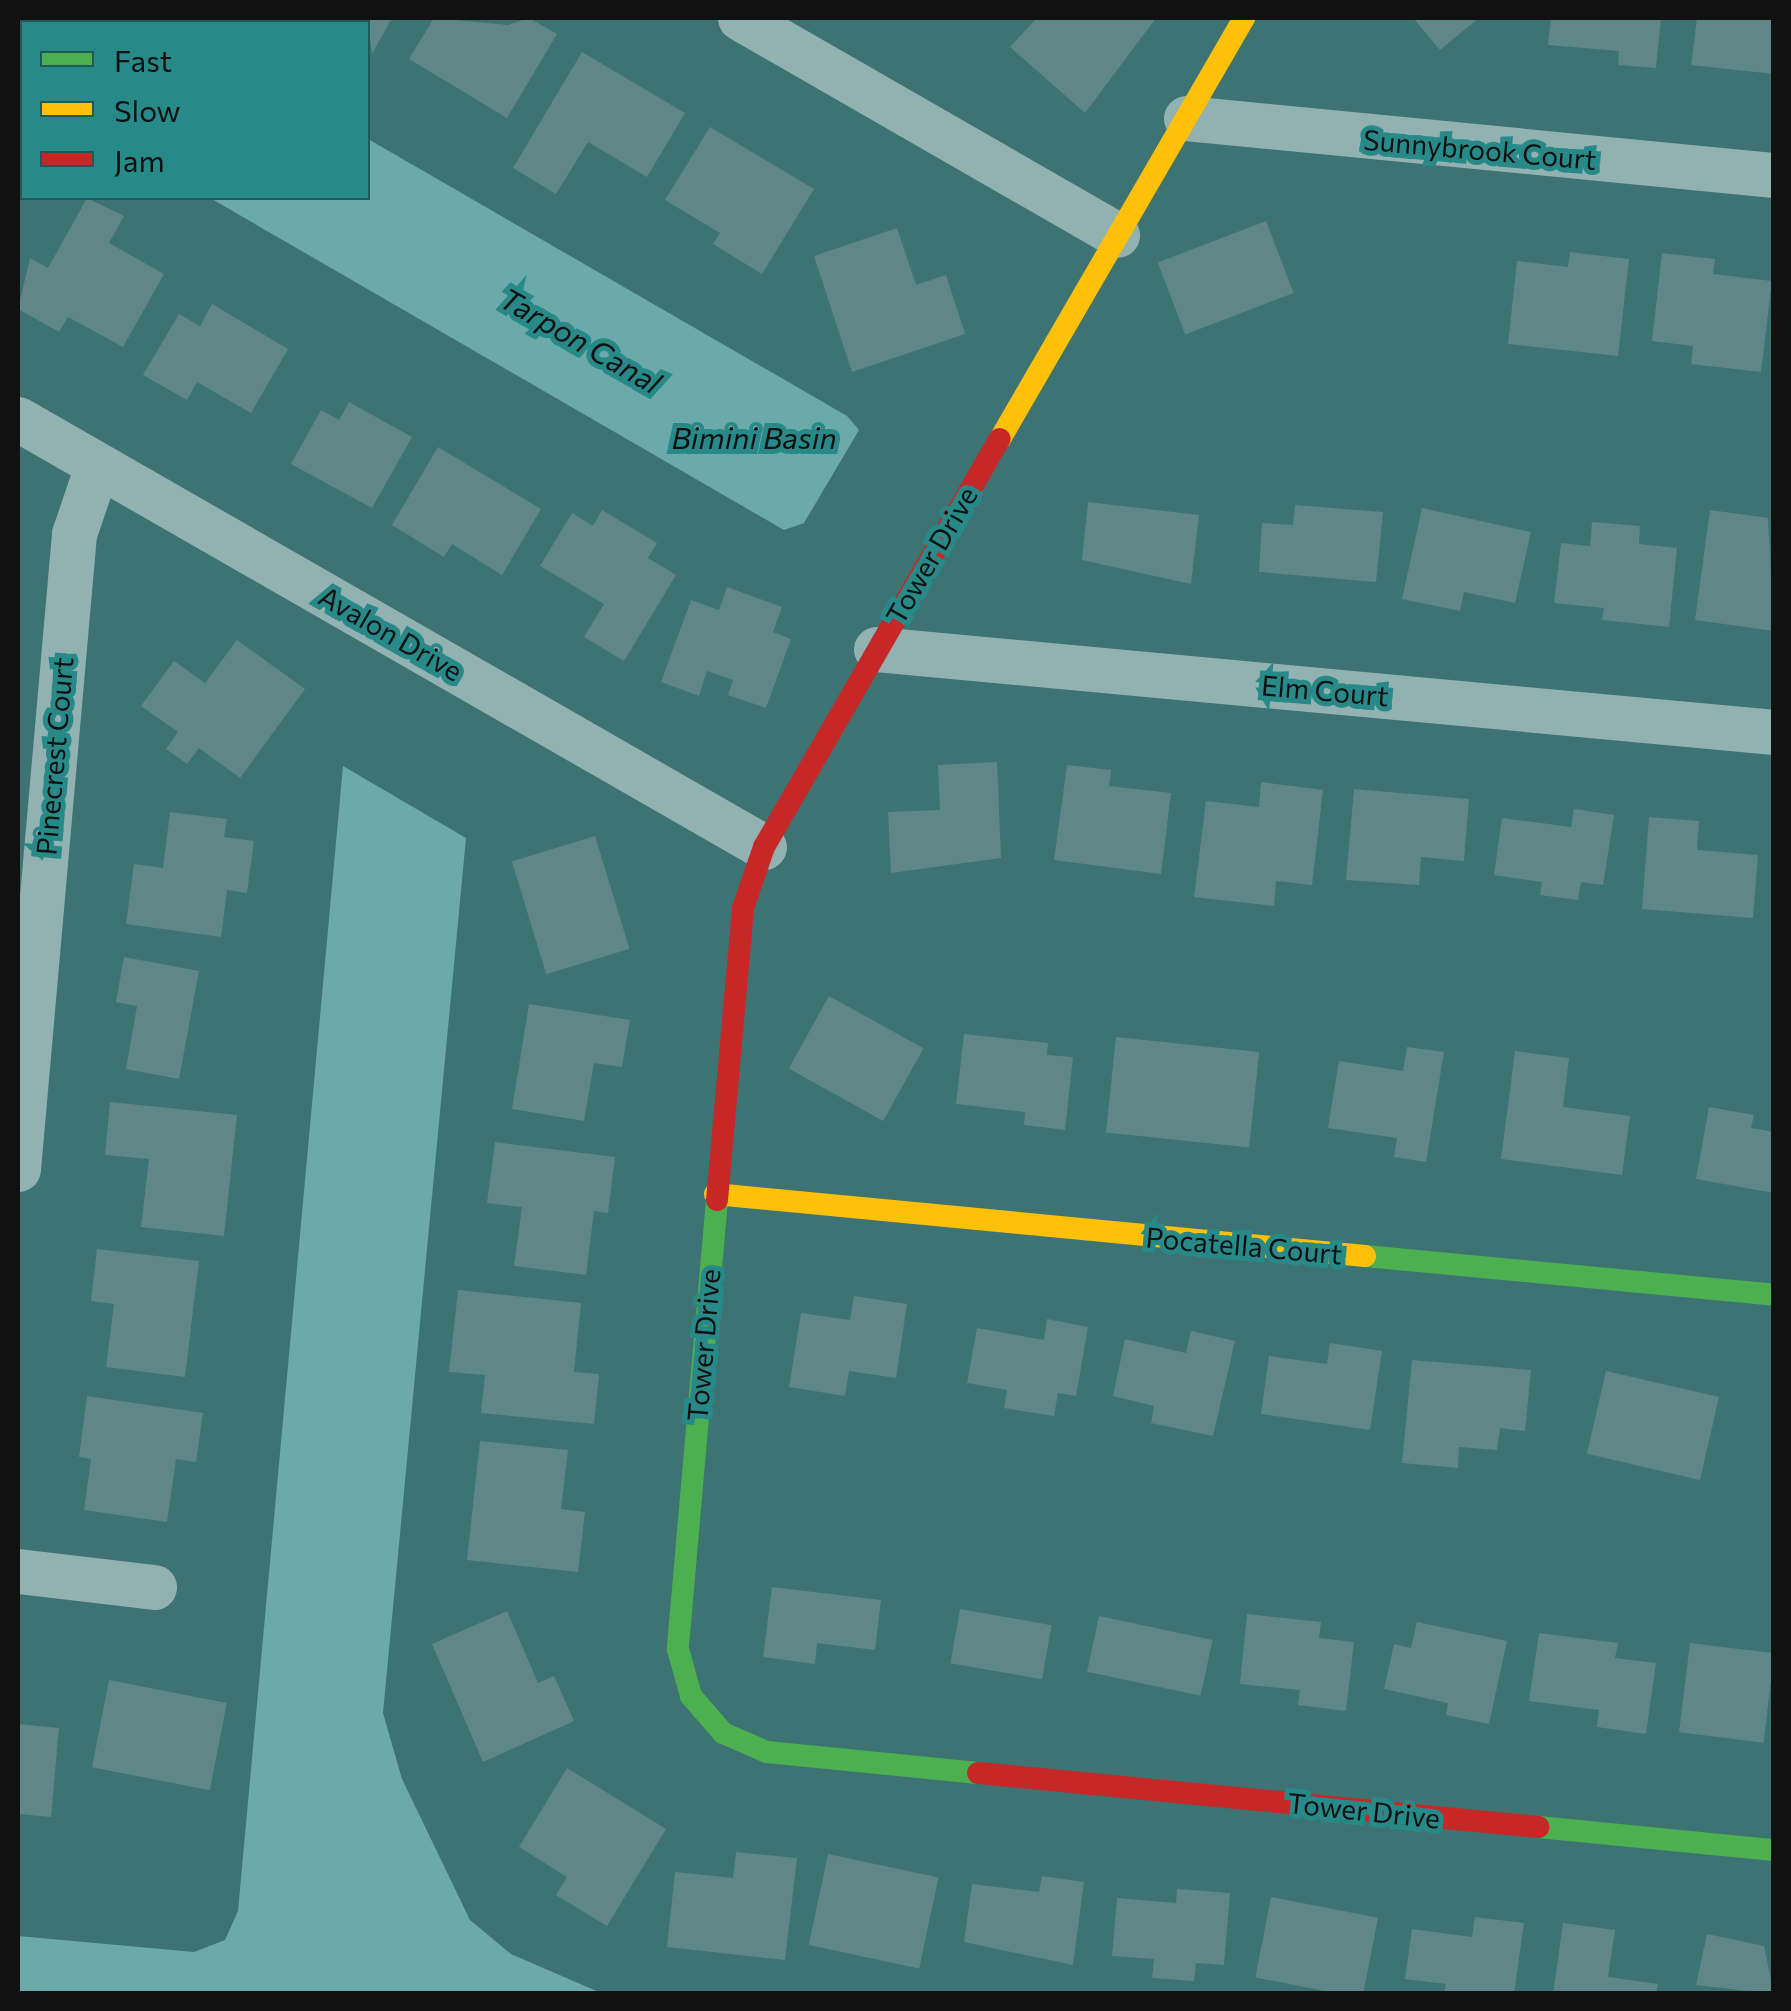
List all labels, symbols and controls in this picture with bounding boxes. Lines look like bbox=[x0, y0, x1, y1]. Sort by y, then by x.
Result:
legend bbox=[20, 20, 370, 200]
text: Fast bbox=[114, 41, 172, 78]
text: Slow bbox=[114, 91, 181, 128]
street label: Sunnybrook Court bbox=[1362, 122, 1598, 176]
text: Jam bbox=[114, 141, 165, 178]
water label: Tarpon Canal bbox=[494, 279, 668, 401]
water label: Bimini Basin bbox=[671, 419, 837, 455]
street label: Tower Drive bbox=[878, 480, 984, 630]
street label: Avalon Drive bbox=[313, 578, 469, 688]
street label: Pinecrest Court bbox=[29, 656, 79, 856]
street label: Elm Court bbox=[1260, 668, 1390, 712]
street label: Pocatella Court bbox=[1145, 1220, 1343, 1270]
street label: Tower Drive bbox=[680, 1267, 726, 1423]
street label: Tower Drive bbox=[1286, 1785, 1442, 1835]

